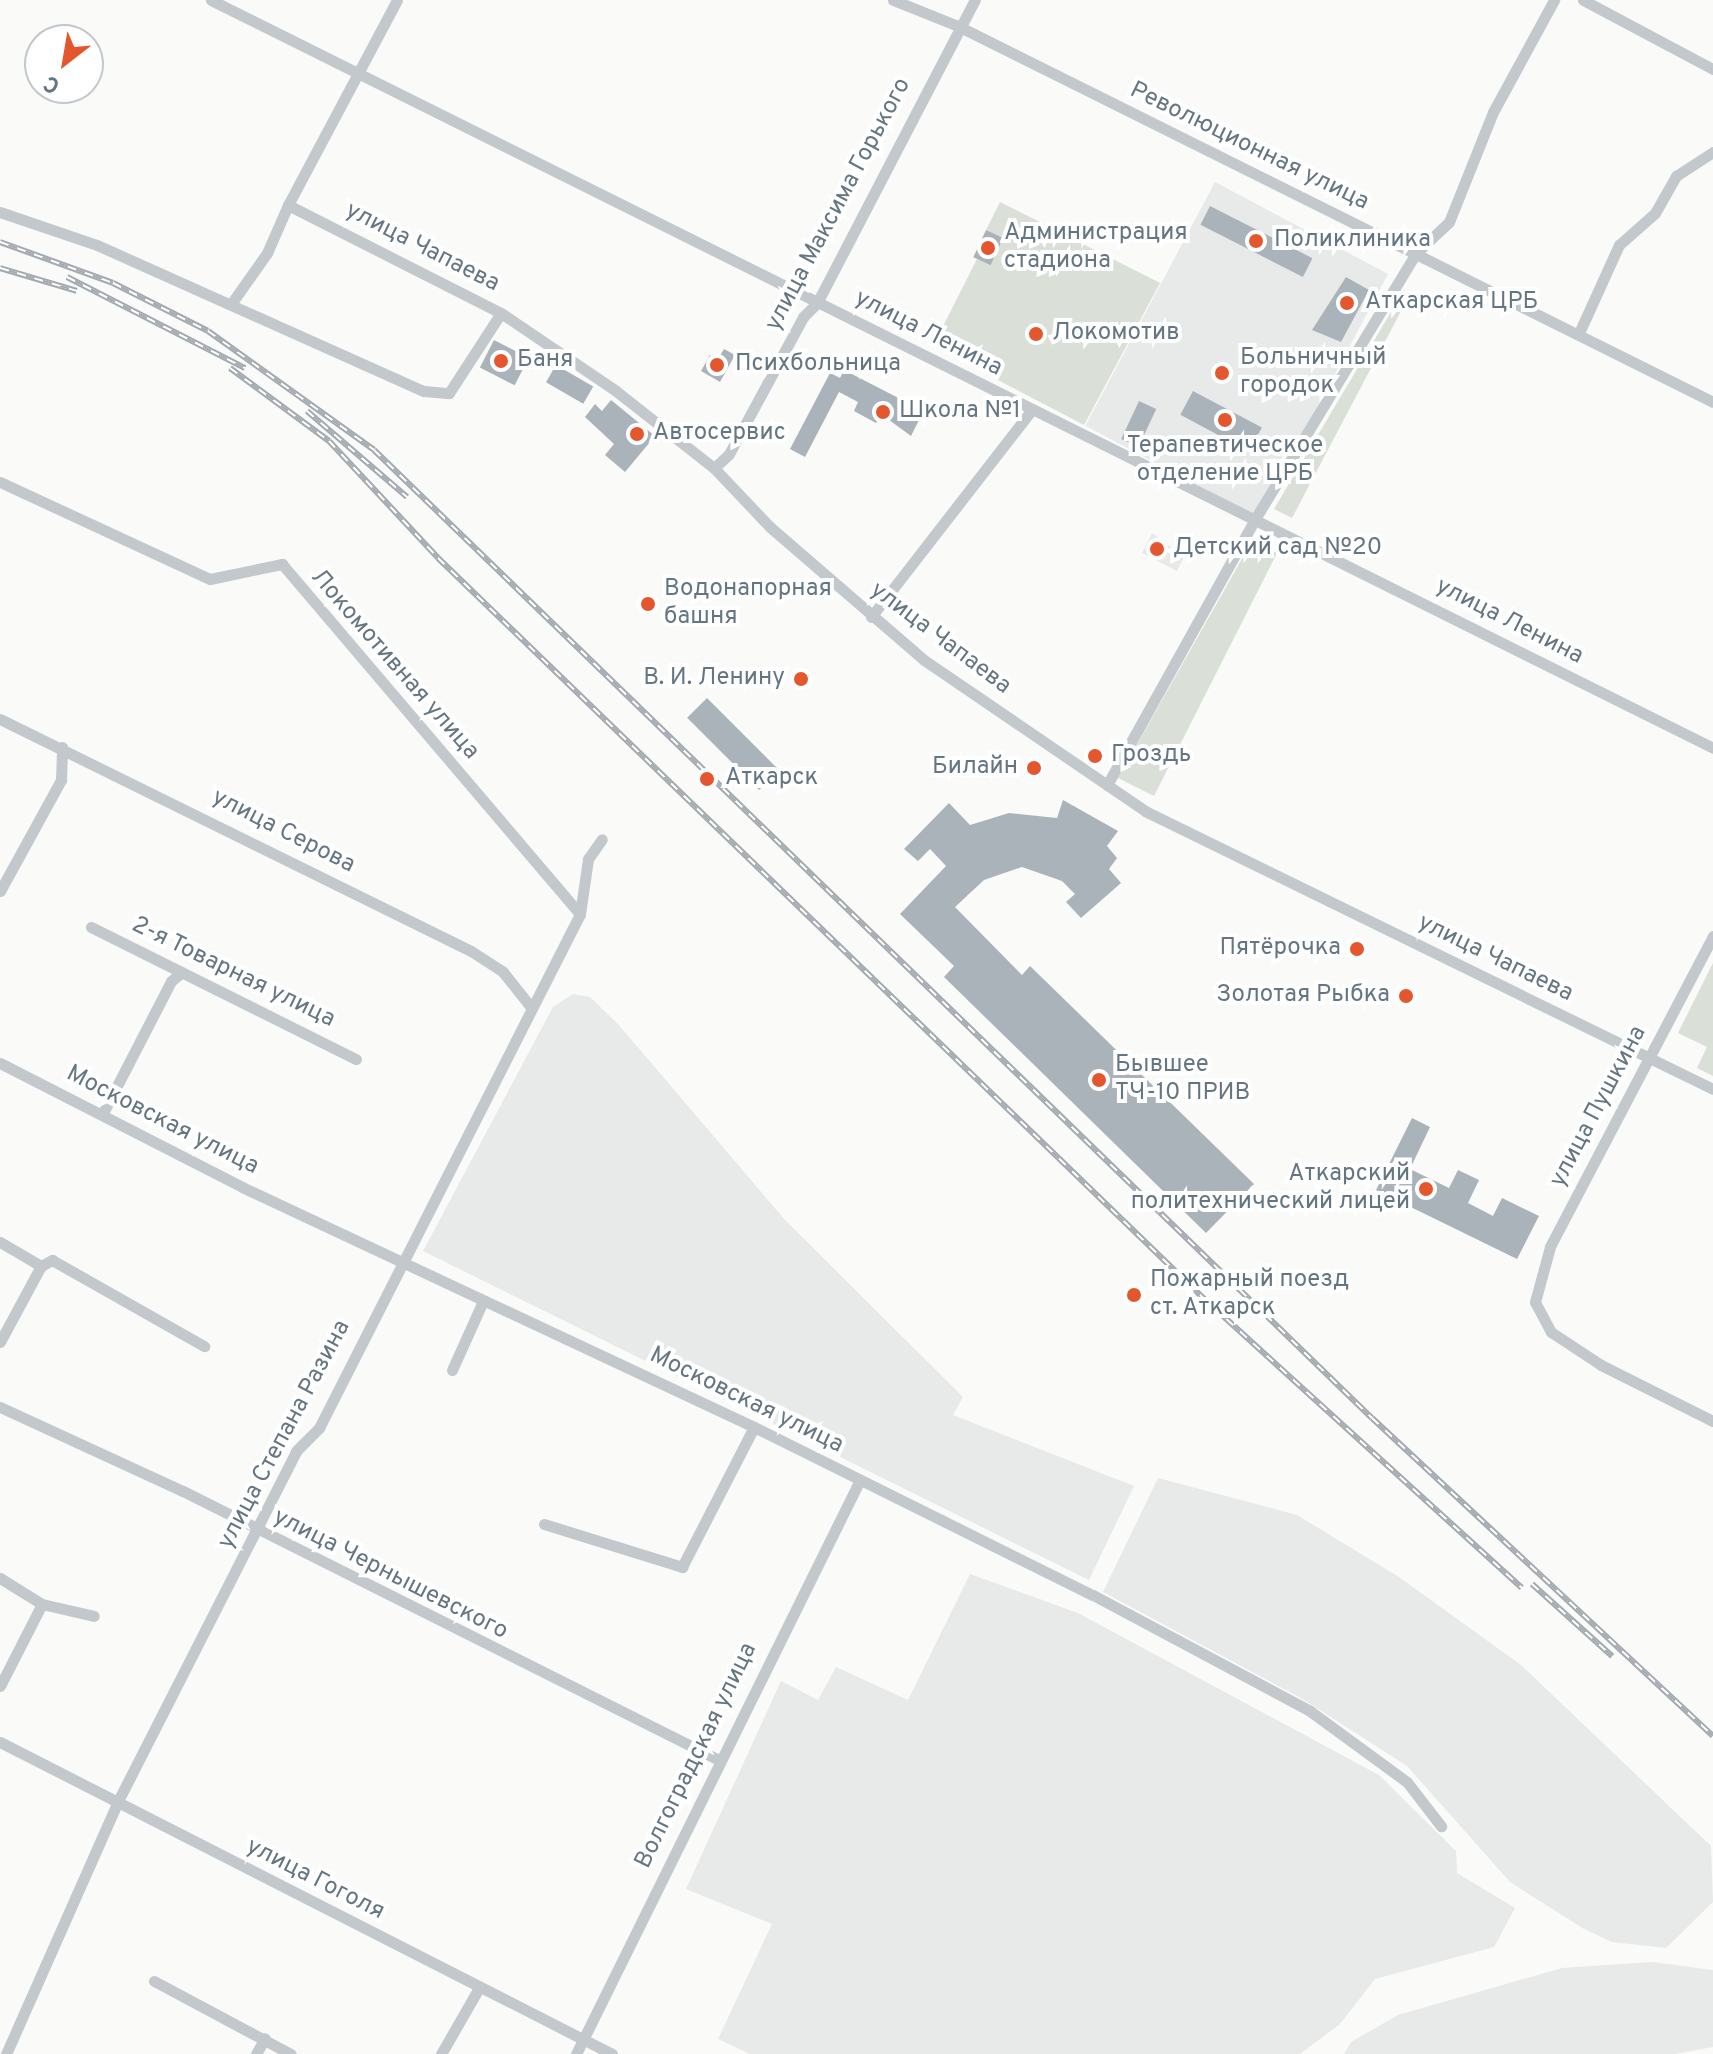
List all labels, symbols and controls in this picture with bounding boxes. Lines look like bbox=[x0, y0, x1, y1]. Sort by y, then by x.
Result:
north arrow bbox=[24, 24, 104, 104]
text: С bbox=[39, 68, 65, 98]
street label: улица Максима Горького bbox=[760, 74, 918, 336]
street label: Революционная улица bbox=[1125, 77, 1373, 217]
street label: улица Чапаева bbox=[340, 197, 504, 299]
place label: Администрация стадиона bbox=[1004, 220, 1188, 276]
place label: Поликлиника bbox=[1274, 227, 1431, 255]
marker: Поликлиника bbox=[1245, 230, 1267, 252]
marker: Администрация стадиона bbox=[979, 239, 997, 257]
street label: улица Ленина bbox=[849, 284, 1007, 384]
place label: Аткарская ЦРБ bbox=[1365, 289, 1538, 317]
marker: Аткарская ЦРБ bbox=[1336, 292, 1358, 314]
place label: Локомотив bbox=[1052, 320, 1180, 348]
marker: Локомотив bbox=[1027, 325, 1045, 343]
place label: Больничный городок bbox=[1240, 345, 1386, 401]
place label: Баня bbox=[517, 347, 573, 375]
place label: Психбольница bbox=[735, 351, 901, 379]
marker: Баня bbox=[492, 352, 510, 370]
marker: Психбольница bbox=[706, 354, 728, 376]
marker: Больничный городок bbox=[1211, 362, 1233, 384]
place label: Школа №1 bbox=[899, 398, 1021, 426]
marker: Школа №1 bbox=[874, 403, 892, 421]
marker: Терапевтическое отделение ЦРБ bbox=[1216, 411, 1234, 429]
place label: Автосервис bbox=[653, 420, 786, 448]
marker: Автосервис bbox=[628, 425, 646, 443]
place label: Терапевтическое отделение ЦРБ bbox=[1127, 433, 1323, 489]
place label: Детский сад №20 bbox=[1173, 535, 1382, 563]
marker: Детский сад №20 bbox=[1148, 540, 1166, 558]
street label: Локомотивная улица bbox=[303, 564, 485, 766]
street label: улица Ленина bbox=[1430, 572, 1588, 672]
place label: Водонапорная башня bbox=[664, 576, 832, 632]
street label: улица Чапаева bbox=[864, 577, 1016, 701]
marker: Водонапорная башня bbox=[639, 595, 657, 613]
place label: В. И. Ленину bbox=[643, 665, 785, 693]
marker: В. И. Ленину bbox=[792, 670, 810, 688]
place label: Гроздь bbox=[1111, 742, 1191, 770]
marker: Гроздь bbox=[1086, 747, 1104, 765]
place label: Билайн bbox=[932, 754, 1018, 782]
marker: Билайн bbox=[1025, 759, 1043, 777]
place label: Аткарск bbox=[725, 765, 818, 793]
marker: Аткарск bbox=[696, 768, 718, 790]
street label: улица Серова bbox=[207, 784, 359, 880]
street label: улица Чапаева bbox=[1413, 909, 1577, 1009]
street label: 2-я Товарная улица bbox=[126, 911, 340, 1035]
place label: Пятёрочка bbox=[1220, 935, 1341, 963]
marker: Пятёрочка bbox=[1348, 940, 1366, 958]
place label: Золотая Рыбка bbox=[1216, 982, 1390, 1010]
marker: Золотая Рыбка bbox=[1397, 987, 1415, 1005]
street label: улица Пушкина bbox=[1544, 1021, 1654, 1193]
place label: Бывшее ТЧ-10 ПРИВ bbox=[1115, 1052, 1250, 1108]
street label: Московская улица bbox=[61, 1060, 263, 1182]
marker: Бывшее ТЧ-10 ПРИВ bbox=[1090, 1071, 1108, 1089]
place label: Аткарский политехнический лицей bbox=[1131, 1161, 1410, 1217]
marker: Аткарский политехнический лицей bbox=[1417, 1180, 1435, 1198]
place label: Пожарный поезд ст. Аткарск bbox=[1150, 1267, 1349, 1323]
marker: Пожарный поезд ст. Аткарск bbox=[1125, 1286, 1143, 1304]
street label: улица Степана Разина bbox=[212, 1316, 358, 1554]
street label: Московская улица bbox=[644, 1342, 848, 1460]
street label: улица Чернышевского bbox=[268, 1503, 512, 1647]
street label: Волгоградская улица bbox=[630, 1638, 764, 1874]
street label: улица Гоголя bbox=[241, 1833, 389, 1927]

